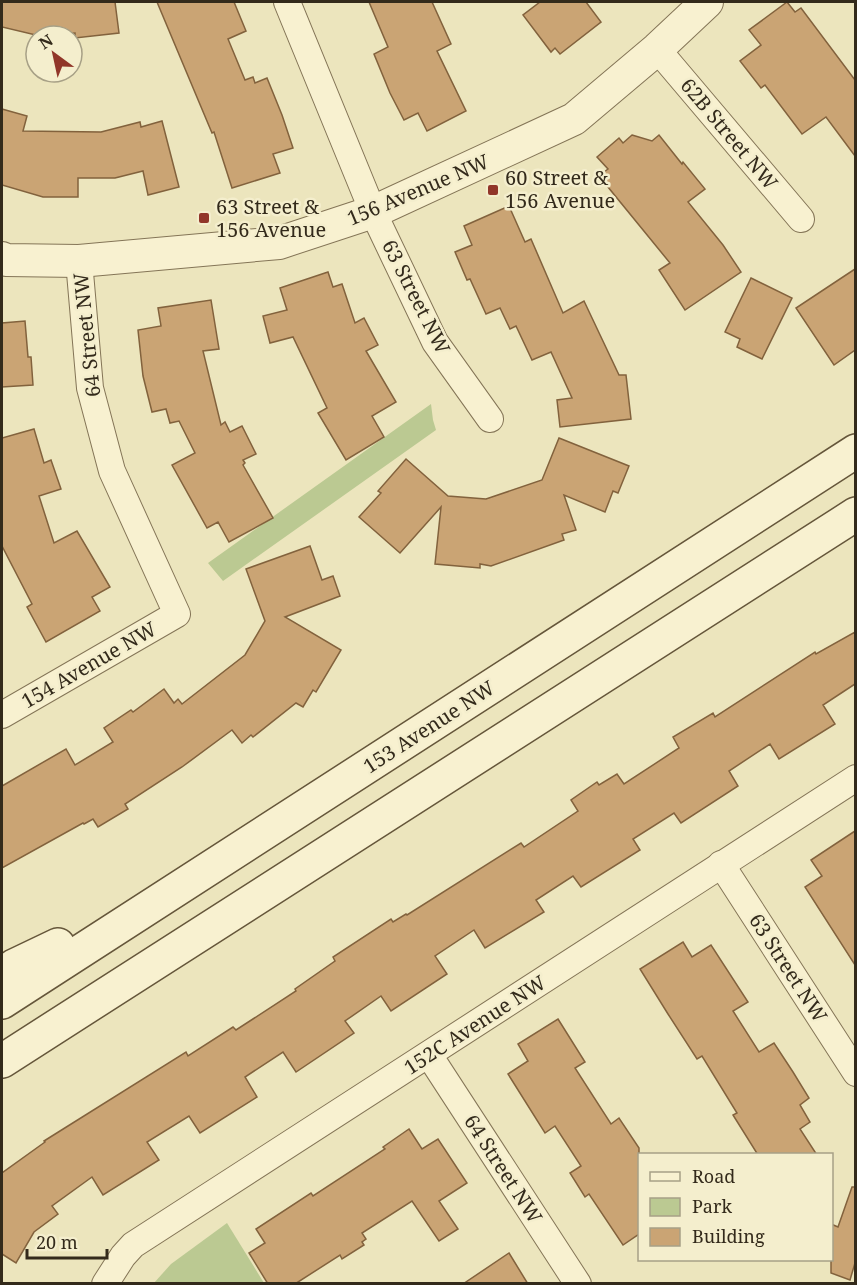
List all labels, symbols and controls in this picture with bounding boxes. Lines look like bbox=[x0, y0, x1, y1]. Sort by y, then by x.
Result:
north arrow bbox=[24, 24, 84, 84]
text: N bbox=[35, 29, 57, 54]
street label: 62B Street NW bbox=[675, 72, 784, 195]
street label: 156 Avenue NW bbox=[343, 147, 493, 232]
place label: 60 Street & 156 Avenue bbox=[505, 164, 615, 214]
marker: 60 Street & 156 Avenue bbox=[486, 183, 500, 197]
place label: 63 Street & 156 Avenue bbox=[216, 193, 326, 243]
marker: 63 Street & 156 Avenue bbox=[197, 211, 211, 225]
street label: 63 Street NW bbox=[376, 235, 457, 359]
street label: 64 Street NW bbox=[67, 272, 106, 398]
street label: 154 Avenue NW bbox=[16, 615, 161, 714]
street label: 153 Avenue NW bbox=[358, 674, 500, 779]
street label: 63 Street NW bbox=[743, 908, 834, 1027]
street label: 152C Avenue NW bbox=[399, 969, 551, 1081]
street label: 64 Street NW bbox=[458, 1109, 549, 1228]
legend bbox=[638, 1153, 833, 1261]
text: Road bbox=[692, 1164, 735, 1188]
text: Park bbox=[692, 1194, 732, 1218]
scale bar bbox=[27, 1222, 106, 1260]
text: Building bbox=[692, 1224, 765, 1248]
text: 20 m bbox=[36, 1230, 78, 1254]

